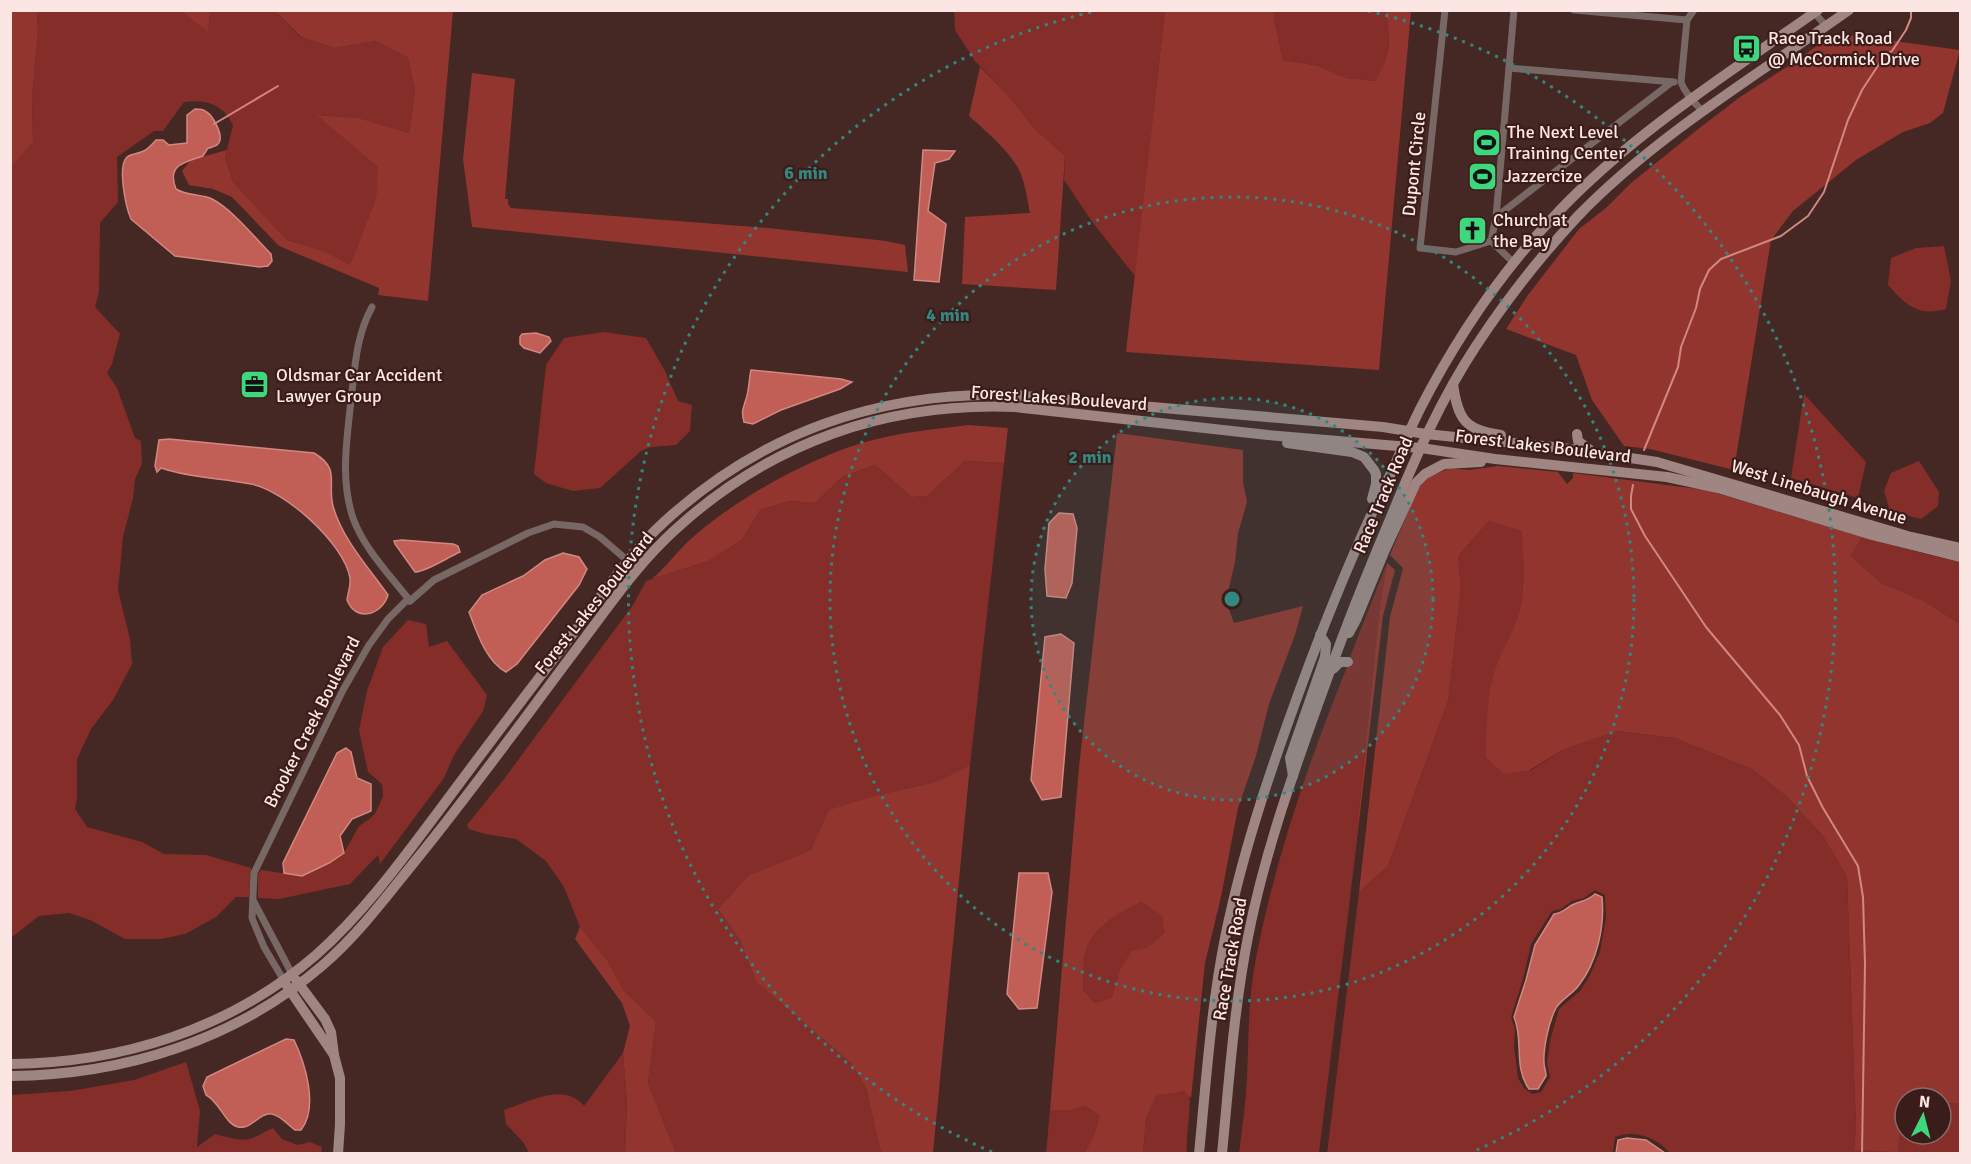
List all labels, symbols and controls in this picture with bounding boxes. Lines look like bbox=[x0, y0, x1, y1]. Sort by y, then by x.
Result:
place label: Race Track Road @ McCormick Drive bbox=[1768, 27, 1920, 70]
bus stop icon: Race Track Road @ McCormick Drive bbox=[1731, 32, 1763, 64]
street label: Dupont Circle bbox=[1398, 111, 1430, 217]
place label: The Next Level Training Center bbox=[1507, 121, 1625, 164]
sports icon: The Next Level Training Center bbox=[1470, 126, 1502, 158]
sports icon: Jazzercize bbox=[1467, 160, 1499, 192]
text: 6 min bbox=[784, 162, 828, 184]
place label: Jazzercize bbox=[1504, 165, 1582, 187]
place label: Church at the Bay bbox=[1493, 209, 1567, 252]
church icon: Church at the Bay bbox=[1456, 214, 1488, 246]
text: 4 min bbox=[926, 304, 970, 326]
place label: Oldsmar Car Accident Lawyer Group bbox=[276, 364, 442, 407]
office icon: Oldsmar Car Accident Lawyer Group bbox=[239, 369, 271, 401]
street label: Forest Lakes Boulevard bbox=[970, 381, 1148, 415]
street label: Forest Lakes Boulevard bbox=[1454, 424, 1632, 468]
street label: Race Track Road bbox=[1349, 433, 1417, 557]
text: 2 min bbox=[1068, 446, 1112, 468]
street label: West Linebaugh Avenue bbox=[1728, 455, 1910, 529]
street label: Forest Lakes Boulevard bbox=[530, 527, 658, 679]
centre of rings bbox=[1222, 589, 1242, 609]
street label: Brooker Creek Boulevard bbox=[259, 633, 365, 811]
street label: Race Track Road bbox=[1208, 896, 1252, 1022]
north arrow bbox=[1893, 1086, 1953, 1146]
text: N bbox=[1918, 1092, 1931, 1113]

